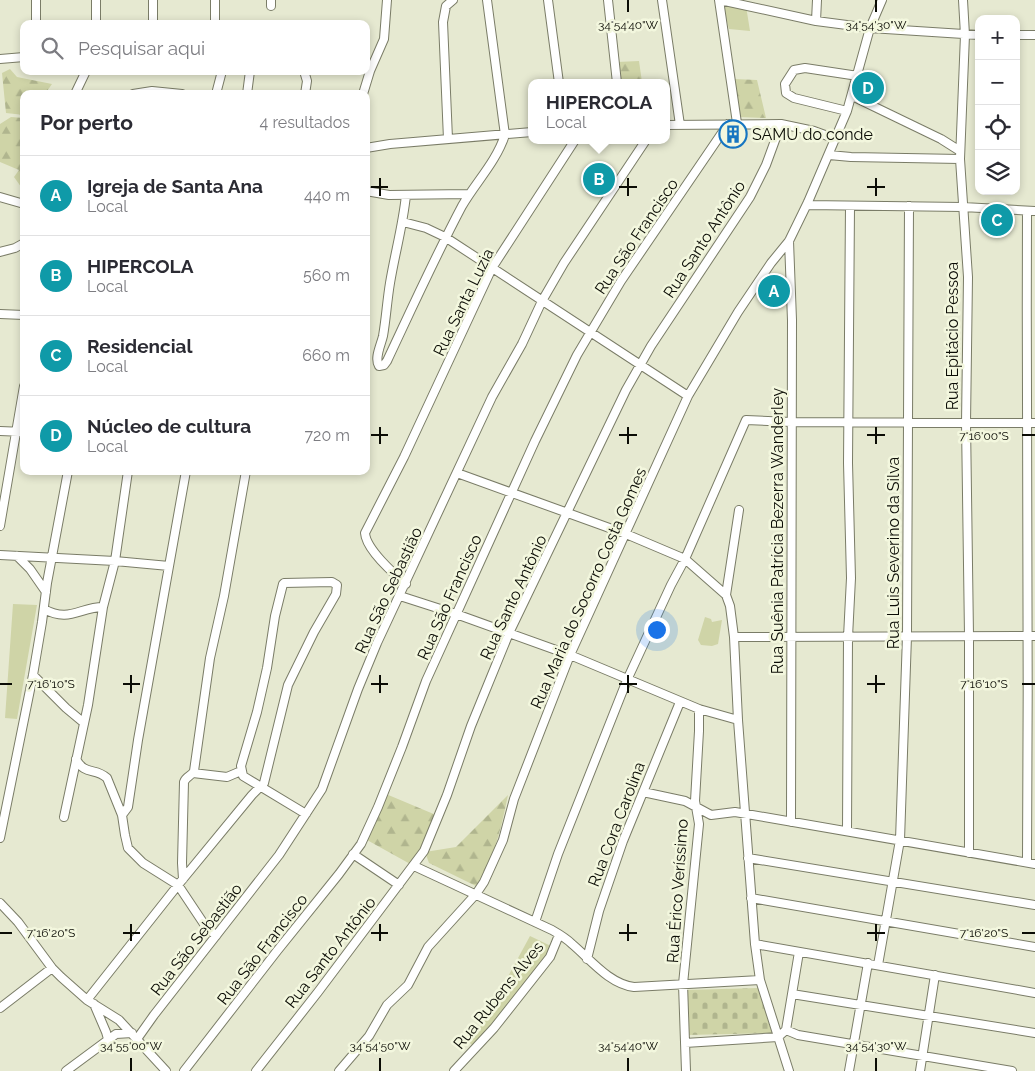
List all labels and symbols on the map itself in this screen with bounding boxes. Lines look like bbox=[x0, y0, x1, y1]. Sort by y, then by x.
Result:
text: 34°54'40"W bbox=[598, 18, 659, 32]
text: 34°54'30"W bbox=[846, 18, 907, 32]
pin: D bbox=[852, 69, 884, 107]
building icon: SAMU do conde bbox=[718, 119, 748, 149]
place label: SAMU do conde bbox=[752, 125, 873, 144]
pin: B bbox=[583, 160, 615, 198]
street label: Rua São Francisco bbox=[591, 175, 682, 298]
street label: Rua Santo Antônio bbox=[659, 177, 749, 301]
pin: C bbox=[981, 201, 1013, 239]
street label: Rua Santa Luzia bbox=[429, 245, 498, 359]
street label: Rua Epitácio Pessoa bbox=[943, 262, 962, 410]
pin: A bbox=[758, 272, 790, 310]
street label: Rua Suênia Patrícia Bezerra Wanderley bbox=[768, 387, 787, 674]
text: 7°16'00"S bbox=[959, 429, 1009, 443]
street label: Rua Luis Severino da Silva bbox=[884, 457, 903, 649]
street label: Rua Maria do Socorro Costa Gomes bbox=[526, 464, 651, 712]
street label: Rua São Sebastião bbox=[351, 524, 426, 656]
street label: Rua São Francisco bbox=[413, 532, 486, 663]
street label: Rua Santo Antônio bbox=[476, 532, 551, 663]
your location bbox=[644, 617, 670, 643]
text: 7°16'10"S bbox=[27, 677, 75, 691]
text: 7°16'10"S bbox=[960, 677, 1008, 691]
street label: Rua Cora Carolina bbox=[584, 759, 649, 889]
street label: Rua Érico Veríssimo bbox=[662, 818, 692, 964]
street label: Rua São Sebastião bbox=[147, 879, 246, 999]
street label: Rua São Francisco bbox=[213, 890, 312, 1008]
street label: Rua Santo Antônio bbox=[281, 893, 380, 1012]
text: 7°16'20"S bbox=[27, 926, 75, 940]
text: 7°16'20"S bbox=[960, 926, 1008, 940]
street label: Rua Rubens Alves bbox=[449, 938, 548, 1053]
text: 34°55'00"W bbox=[100, 1039, 162, 1053]
text: 34°54'50"W bbox=[350, 1039, 411, 1053]
text: 34°54'40"W bbox=[598, 1039, 659, 1053]
text: 34°54'30"W bbox=[846, 1039, 907, 1053]

